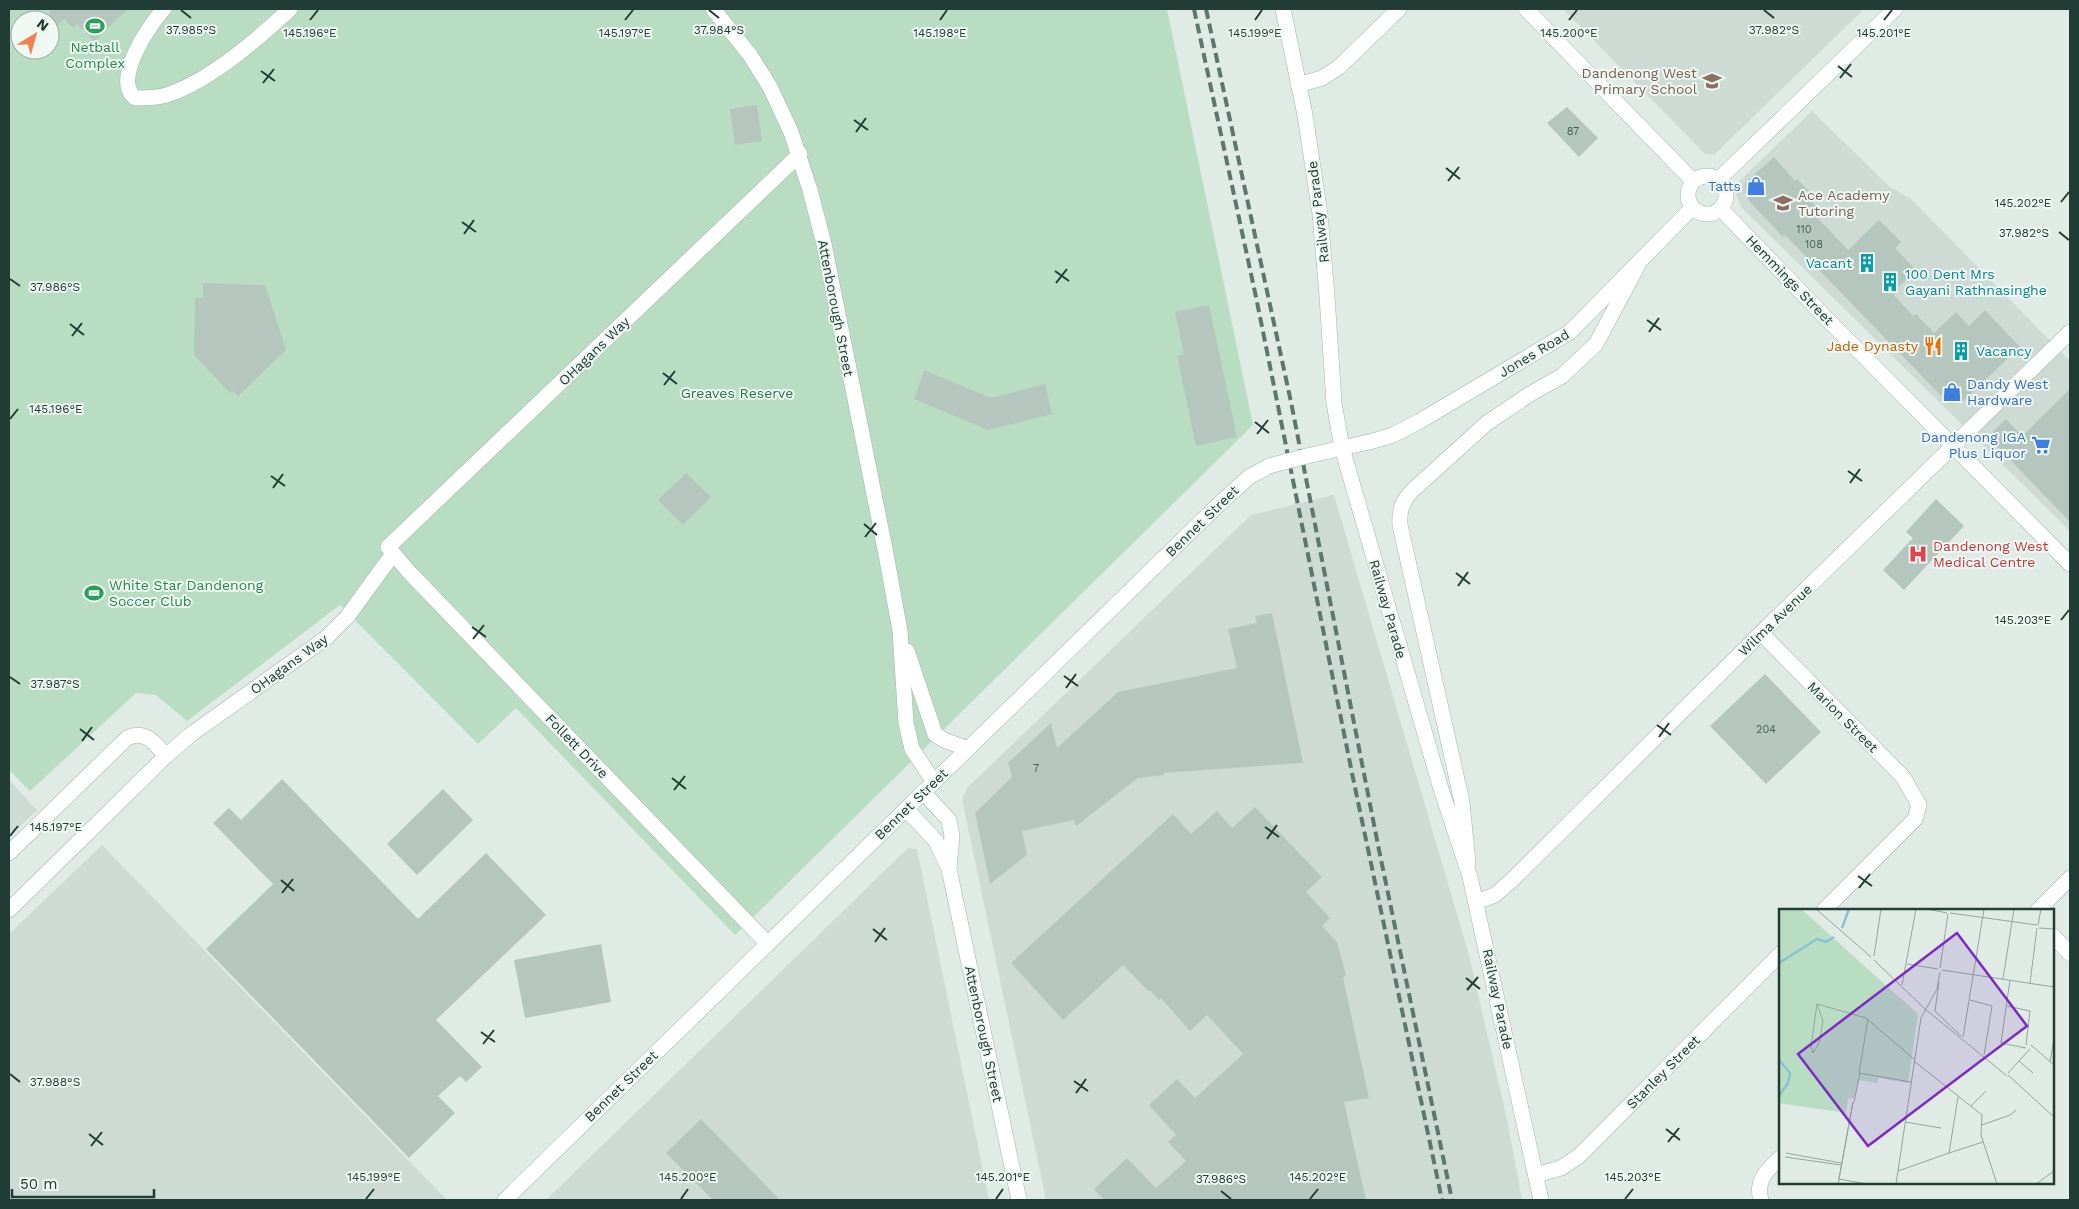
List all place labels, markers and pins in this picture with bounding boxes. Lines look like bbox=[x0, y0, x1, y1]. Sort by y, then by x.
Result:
sports icon: Netball Complex bbox=[84, 15, 106, 37]
place label: Netball Complex bbox=[65, 39, 125, 71]
place label: Dandenong West Primary School bbox=[1582, 65, 1698, 97]
school or university icon: Dandenong West Primary School bbox=[1701, 70, 1723, 92]
shop icon: Tatts bbox=[1745, 175, 1767, 197]
place label: Tatts bbox=[1708, 178, 1741, 194]
place label: Ace Academy Tutoring bbox=[1798, 187, 1890, 219]
school or university icon: Ace Academy Tutoring bbox=[1772, 192, 1794, 214]
building icon: Vacant bbox=[1856, 252, 1878, 274]
place label: Vacant bbox=[1806, 255, 1852, 271]
place label: 100 Dent Mrs Gayani Rathnasinghe bbox=[1905, 266, 2047, 298]
building icon: 100 Dent Mrs Gayani Rathnasinghe bbox=[1879, 271, 1901, 293]
restaurant icon: Jade Dynasty bbox=[1922, 335, 1944, 357]
place label: Jade Dynasty bbox=[1826, 338, 1919, 354]
building icon: Vacancy bbox=[1950, 340, 1972, 362]
place label: Vacancy bbox=[1976, 343, 2032, 359]
place label: Dandy West Hardware bbox=[1967, 376, 2048, 408]
shop icon: Dandy West Hardware bbox=[1941, 381, 1963, 403]
place label: Dandenong IGA Plus Liquor bbox=[1921, 429, 2026, 461]
supermarket icon: Dandenong IGA Plus Liquor bbox=[2030, 434, 2052, 456]
place label: Dandenong West Medical Centre bbox=[1933, 538, 2049, 570]
hospital icon: Dandenong West Medical Centre bbox=[1907, 543, 1929, 565]
place label: White Star Dandenong Soccer Club bbox=[109, 577, 264, 609]
sports icon: White Star Dandenong Soccer Club bbox=[83, 582, 105, 604]

